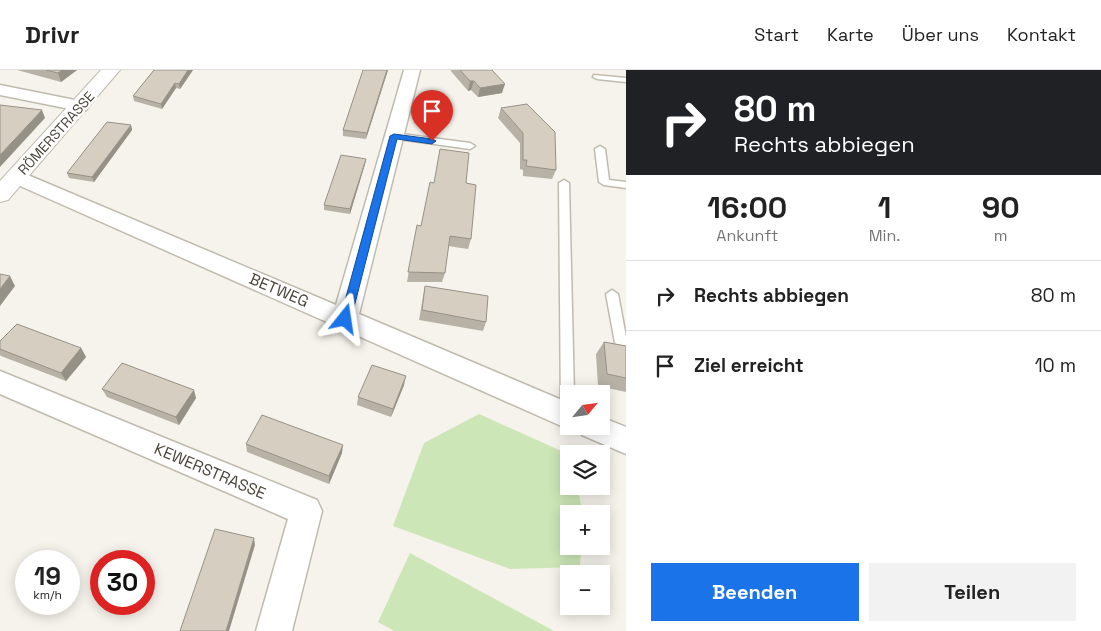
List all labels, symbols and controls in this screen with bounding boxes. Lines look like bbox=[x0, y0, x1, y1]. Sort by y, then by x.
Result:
text: Drivr bbox=[25, 19, 80, 50]
text: Start bbox=[754, 23, 799, 46]
text: Karte bbox=[827, 23, 874, 46]
text: Über uns bbox=[902, 23, 979, 46]
text: Kontakt bbox=[1007, 23, 1076, 46]
street label: RÖMERSTRASSE bbox=[14, 87, 98, 178]
text: 80 m bbox=[734, 87, 816, 131]
pin bbox=[411, 90, 453, 141]
icon: right bbox=[651, 90, 716, 155]
icon: arrive bbox=[418, 97, 446, 125]
text: Rechts abbiegen bbox=[734, 130, 915, 158]
text: 16:00 bbox=[707, 188, 787, 227]
text: 1 bbox=[878, 188, 891, 227]
text: 90 bbox=[982, 188, 1020, 227]
text: Ankunft bbox=[716, 225, 778, 246]
text: Min. bbox=[869, 225, 900, 246]
text: m bbox=[994, 225, 1008, 246]
street label: BETWEG bbox=[246, 268, 312, 312]
icon: right bbox=[651, 282, 679, 310]
text: Rechts abbiegen bbox=[694, 283, 849, 308]
text: 80 m bbox=[1031, 283, 1076, 308]
position arrow bbox=[318, 292, 370, 344]
icon: arrive bbox=[651, 352, 679, 380]
text: Ziel erreicht bbox=[694, 353, 804, 378]
text: 10 m bbox=[1035, 353, 1076, 378]
north arrow bbox=[560, 385, 610, 435]
map controls bbox=[560, 385, 610, 615]
street label: KEWERSTRASSE bbox=[151, 438, 269, 504]
button: layers bbox=[560, 445, 610, 495]
button: + bbox=[560, 505, 610, 555]
speed limit sign: 30 bbox=[90, 550, 155, 615]
text: 19 bbox=[34, 560, 61, 592]
button: Beenden bbox=[651, 563, 859, 621]
button: Teilen bbox=[869, 563, 1076, 621]
button: − bbox=[560, 565, 610, 615]
text: km/h bbox=[33, 587, 62, 603]

